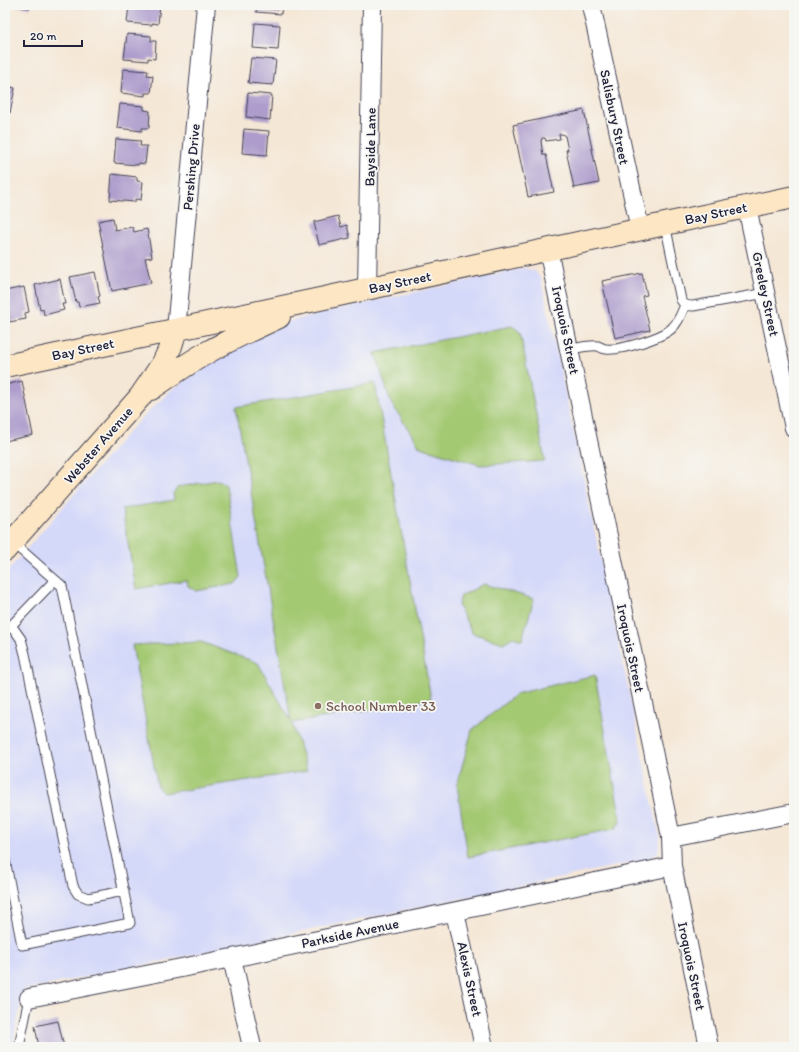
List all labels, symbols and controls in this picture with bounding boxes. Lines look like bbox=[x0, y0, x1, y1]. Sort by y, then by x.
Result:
scale bar bbox=[24, 22, 82, 48]
text: 20 m bbox=[30, 29, 57, 43]
street label: Salisbury Street bbox=[596, 68, 633, 166]
street label: Bayside Lane bbox=[361, 107, 380, 187]
street label: Pershing Drive bbox=[179, 123, 204, 211]
street label: Bay Street bbox=[683, 199, 749, 228]
street label: Greeley Street bbox=[748, 250, 783, 338]
street label: Bay Street bbox=[367, 268, 433, 297]
street label: Iroquois Street bbox=[548, 284, 583, 376]
street label: Bay Street bbox=[50, 335, 116, 364]
street label: Webster Avenue bbox=[60, 403, 137, 487]
street label: Iroquois Street bbox=[613, 602, 648, 694]
place label: School Number 33 bbox=[326, 698, 436, 715]
marker: School Number 33 bbox=[313, 701, 323, 711]
street label: Parkside Avenue bbox=[300, 915, 401, 952]
street label: Iroquois Street bbox=[674, 920, 709, 1012]
street label: Alexis Street bbox=[453, 940, 486, 1018]

